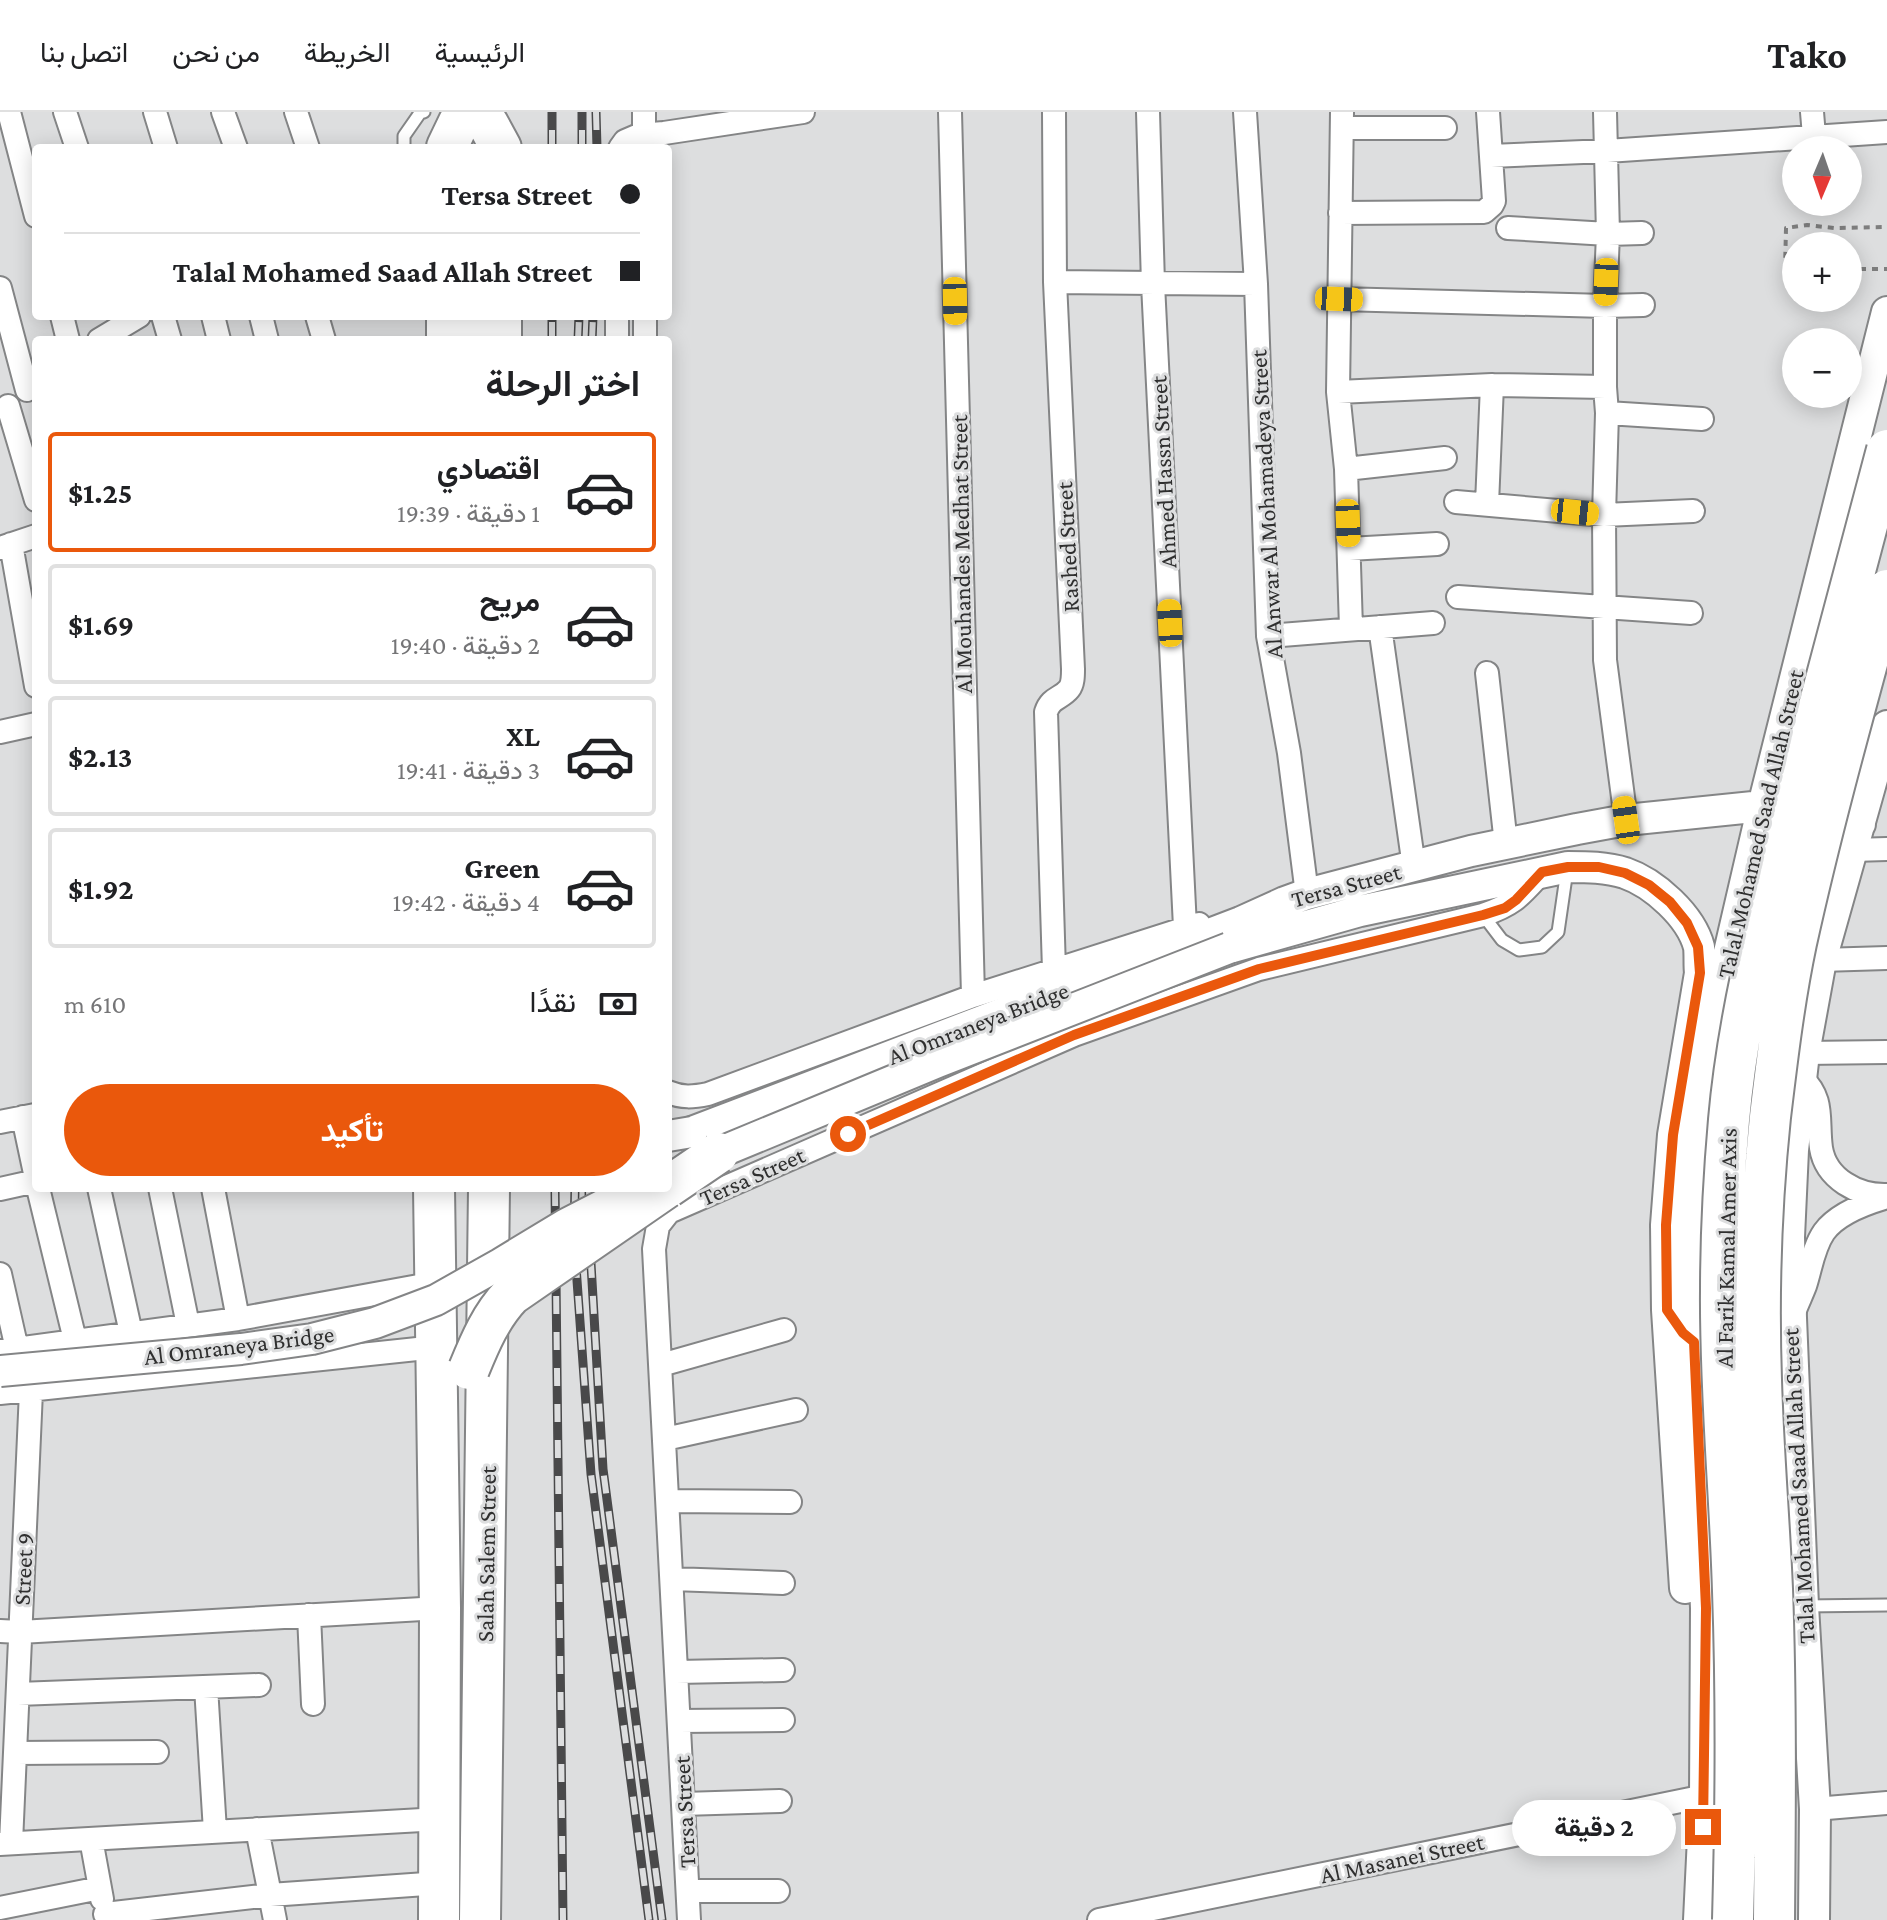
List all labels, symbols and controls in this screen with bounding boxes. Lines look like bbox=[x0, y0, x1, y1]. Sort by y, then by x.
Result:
text: Tako bbox=[1767, 34, 1847, 76]
text: اتصل بنا bbox=[40, 37, 128, 68]
text: من نحن bbox=[172, 37, 260, 68]
text: الخريطة bbox=[304, 37, 390, 68]
text: الرئيسية bbox=[434, 37, 525, 68]
north arrow bbox=[1782, 136, 1862, 216]
map controls bbox=[1782, 136, 1862, 408]
text: Tersa Street bbox=[441, 178, 592, 211]
button: + bbox=[1782, 232, 1862, 312]
text: Talal Mohamed Saad Allah Street bbox=[172, 255, 592, 288]
car bbox=[1593, 258, 1619, 306]
car bbox=[943, 277, 967, 325]
car bbox=[1315, 286, 1363, 312]
button: − bbox=[1782, 328, 1862, 408]
street label: Al Anwar Al Mohamadeya Street bbox=[1244, 348, 1288, 659]
text: اختر الرحلة bbox=[485, 364, 640, 404]
street label: Ahmed Hassn Street bbox=[1144, 374, 1182, 569]
street label: Al Mouhandes Medhat Street bbox=[945, 413, 977, 694]
text: اقتصادي bbox=[437, 452, 540, 485]
icon: car bbox=[564, 456, 636, 528]
text: $1.25 bbox=[68, 476, 133, 509]
street label: Rashed Street bbox=[1050, 480, 1084, 613]
car bbox=[1550, 498, 1600, 526]
text: 1 دقيقة · 19:39 bbox=[397, 499, 540, 528]
car bbox=[1335, 499, 1361, 547]
text: مريح bbox=[480, 584, 540, 617]
icon: car bbox=[564, 588, 636, 660]
car bbox=[1157, 598, 1183, 648]
text: $1.69 bbox=[68, 608, 134, 641]
text: 2 دقيقة · 19:40 bbox=[391, 631, 540, 660]
street label: Talal Mohamed Saad Allah Street bbox=[1711, 666, 1809, 981]
text: XL bbox=[506, 719, 540, 752]
icon: car bbox=[564, 720, 636, 792]
text: $2.13 bbox=[68, 740, 133, 773]
text: 3 دقيقة · 19:41 bbox=[397, 756, 540, 785]
car bbox=[1611, 795, 1641, 845]
text: Green bbox=[464, 851, 540, 884]
icon: car bbox=[564, 852, 636, 924]
street label: Tersa Street bbox=[1288, 857, 1405, 913]
text: $1.92 bbox=[68, 872, 134, 905]
text: 4 دقيقة · 19:42 bbox=[392, 888, 540, 917]
street label: Al Omraneya Bridge bbox=[884, 976, 1072, 1070]
icon: cash bbox=[596, 982, 640, 1026]
text: نقدًا bbox=[530, 985, 576, 1018]
text: 610 m bbox=[64, 990, 126, 1019]
button: تأكيد bbox=[64, 1084, 640, 1176]
route start bbox=[830, 1116, 866, 1152]
street label: Al Farik Kamal Amer Axis bbox=[1710, 1128, 1742, 1368]
street label: Tersa Street bbox=[695, 1140, 810, 1211]
street label: Al Omraneya Bridge bbox=[142, 1320, 336, 1370]
street label: Talal Mohamed Saad Allah Street bbox=[1776, 1327, 1820, 1644]
street label: Salah Salem Street bbox=[471, 1465, 501, 1642]
street label: Street 9 bbox=[8, 1532, 38, 1606]
street label: Tersa Street bbox=[668, 1754, 700, 1869]
callout: 2 دقيقة bbox=[1511, 1799, 1675, 1855]
route end bbox=[1685, 1809, 1721, 1845]
text: 2 دقيقة bbox=[1554, 1813, 1634, 1842]
street label: Al Masanei Street bbox=[1318, 1827, 1487, 1889]

